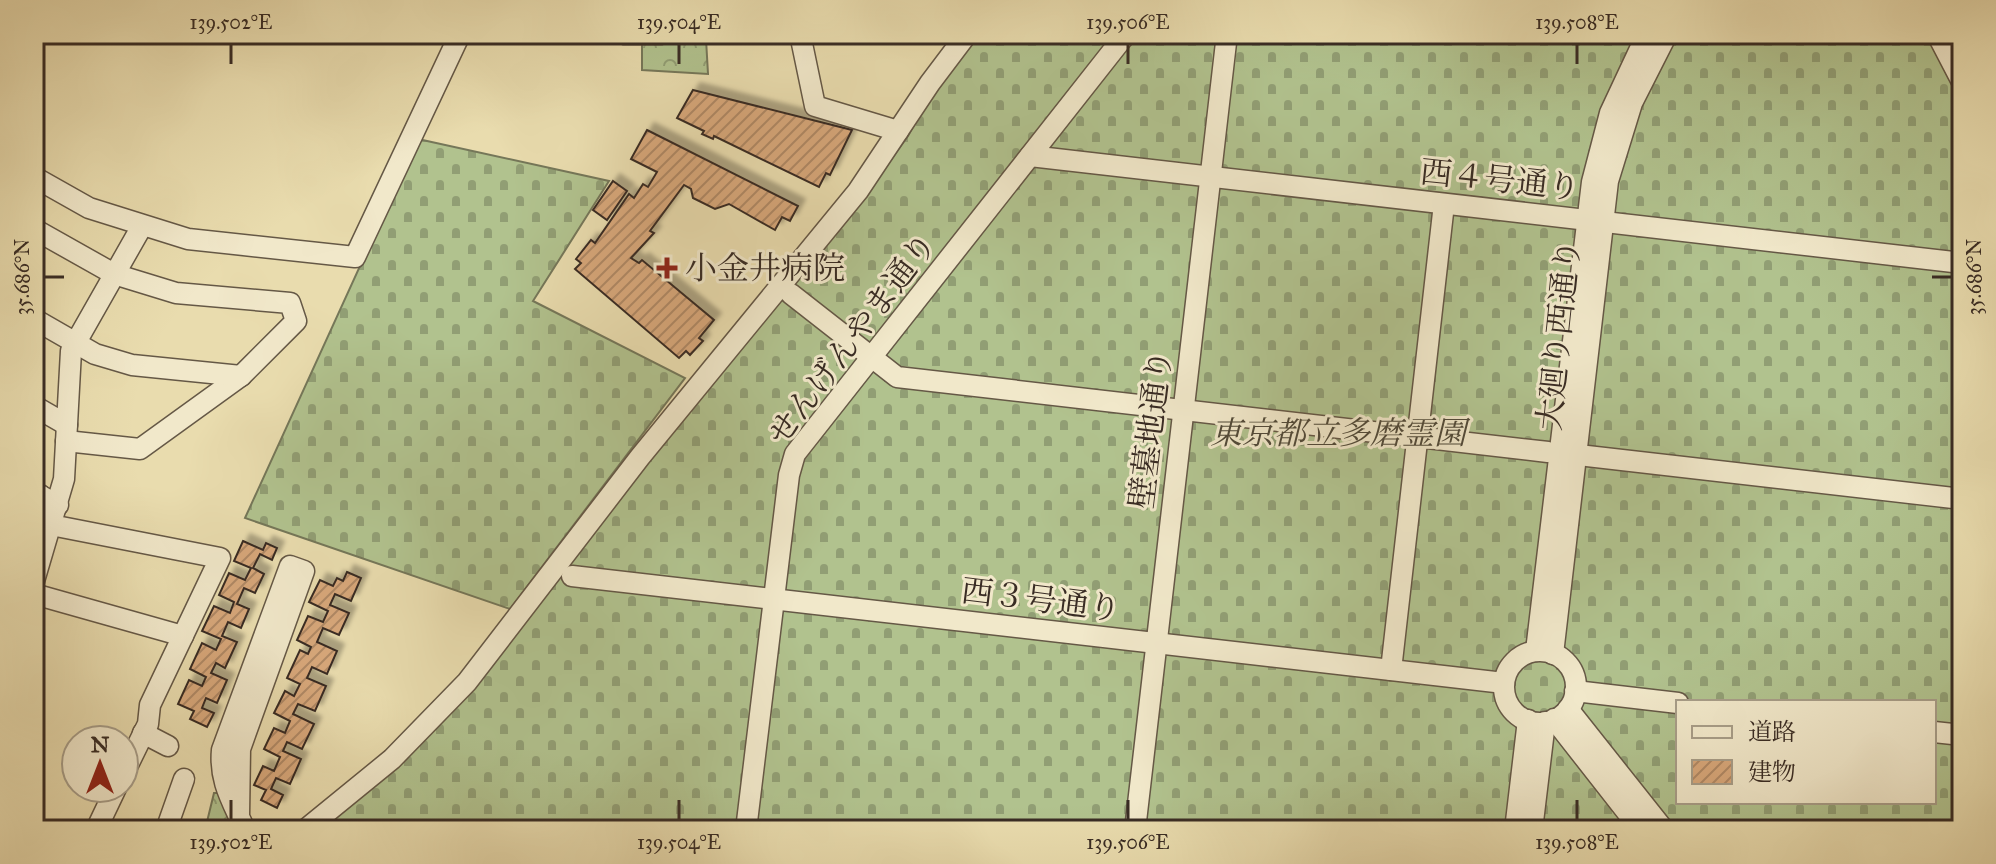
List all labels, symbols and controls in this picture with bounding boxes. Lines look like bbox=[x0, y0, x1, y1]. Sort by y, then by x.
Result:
text: 139.502°E bbox=[190, 10, 272, 34]
text: 139.504°E bbox=[637, 10, 721, 34]
text: 139.506°E bbox=[1086, 10, 1170, 34]
text: 139.508°E bbox=[1535, 10, 1619, 34]
street label: 西４号通り bbox=[1418, 152, 1582, 208]
street label: せんげんやま通り bbox=[759, 225, 945, 453]
street label: 大廻り西通り bbox=[1530, 237, 1588, 433]
text: 35.686°N bbox=[10, 239, 34, 315]
text: 35.686°N bbox=[1962, 239, 1986, 315]
place label: 小金井病院 bbox=[685, 249, 845, 288]
marker: 小金井病院 bbox=[656, 257, 678, 279]
street label: 壁墓地通り bbox=[1122, 347, 1180, 511]
park label: 東京都立多磨霊園 bbox=[1210, 414, 1471, 453]
street label: 西３号通り bbox=[959, 571, 1123, 629]
legend bbox=[1676, 700, 1936, 804]
text: 道路 bbox=[1748, 717, 1796, 747]
north arrow bbox=[60, 724, 140, 804]
text: N bbox=[91, 731, 110, 758]
text: 建物 bbox=[1748, 757, 1796, 787]
text: 139.502°E bbox=[190, 830, 272, 854]
text: 139.504°E bbox=[637, 830, 721, 854]
text: 139.506°E bbox=[1086, 830, 1170, 854]
text: 139.508°E bbox=[1535, 830, 1619, 854]

